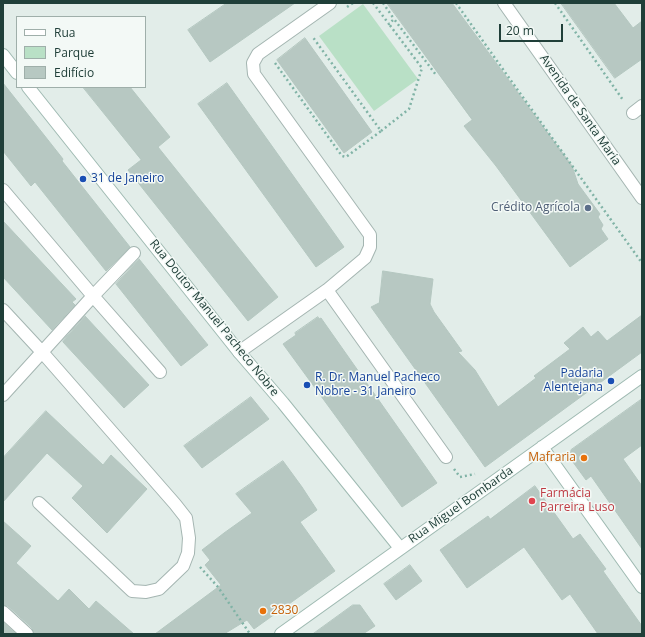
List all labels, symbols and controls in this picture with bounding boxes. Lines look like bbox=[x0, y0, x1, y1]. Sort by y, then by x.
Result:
legend bbox=[16, 16, 146, 88]
scale bar bbox=[501, 16, 565, 42]
text: 20 m bbox=[506, 22, 534, 39]
text: Rua bbox=[54, 24, 75, 41]
text: Parque bbox=[54, 44, 94, 61]
street label: Avenida de Santa Maria bbox=[536, 52, 624, 168]
text: Edifício bbox=[54, 64, 94, 81]
place label: 31 de Janeiro bbox=[91, 172, 164, 186]
marker: 31 de Janeiro bbox=[78, 174, 88, 184]
place label: Crédito Agrícola bbox=[491, 201, 580, 215]
marker: Crédito Agrícola bbox=[583, 203, 593, 213]
street label: Rua Doutor Manuel Pacheco Nobre bbox=[146, 237, 282, 399]
place label: Padaria Alentejana bbox=[544, 367, 603, 395]
place label: R. Dr. Manuel Pacheco Nobre - 31 Janeiro bbox=[315, 371, 440, 399]
marker: Padaria Alentejana bbox=[606, 376, 616, 386]
marker: R. Dr. Manuel Pacheco Nobre - 31 Janeiro bbox=[302, 380, 312, 390]
place label: Mafraria bbox=[528, 451, 576, 465]
marker: Mafraria bbox=[579, 453, 589, 463]
street label: Rua Miguel Bombarda bbox=[406, 464, 516, 546]
place label: Farmácia Parreira Luso bbox=[540, 487, 615, 515]
marker: Farmácia Parreira Luso bbox=[527, 496, 537, 506]
place label: 2830 bbox=[271, 604, 298, 618]
marker: 2830 bbox=[258, 606, 268, 616]

